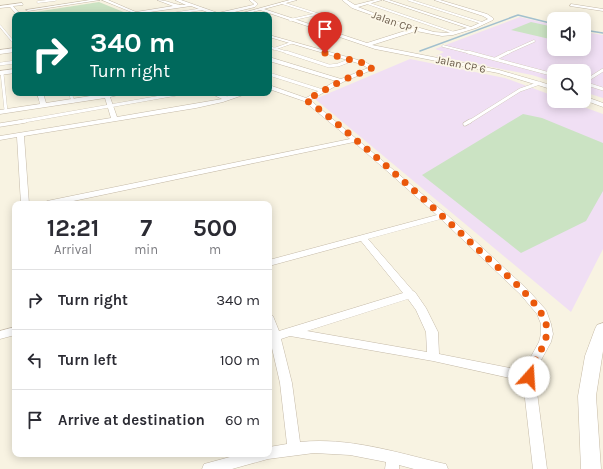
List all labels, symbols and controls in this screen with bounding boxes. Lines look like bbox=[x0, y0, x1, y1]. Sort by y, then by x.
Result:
street label: Jalan CP 1 bbox=[370, 8, 420, 37]
pin bbox=[308, 12, 342, 53]
map controls bbox=[547, 12, 591, 108]
button: sound bbox=[547, 12, 591, 56]
icon: arrive bbox=[314, 18, 336, 40]
text: 340 m bbox=[90, 26, 175, 59]
icon: right bbox=[24, 28, 76, 80]
street label: Jalan CP 6 bbox=[435, 53, 487, 76]
text: Turn right bbox=[90, 60, 170, 82]
button: search bbox=[547, 64, 591, 108]
text: 12:21 bbox=[47, 214, 99, 242]
text: 7 bbox=[140, 214, 152, 242]
text: 500 bbox=[193, 214, 237, 242]
text: Arrival bbox=[54, 242, 92, 257]
text: min bbox=[134, 242, 158, 257]
text: m bbox=[209, 242, 221, 257]
icon: right bbox=[24, 289, 46, 311]
text: Turn right bbox=[58, 291, 128, 309]
text: 340 m bbox=[216, 291, 260, 309]
icon: left bbox=[24, 349, 46, 371]
text: Turn left bbox=[58, 351, 117, 369]
text: 100 m bbox=[220, 351, 260, 369]
position arrow bbox=[508, 356, 550, 398]
icon: arrive bbox=[24, 409, 46, 431]
text: Arrive at destination bbox=[58, 411, 205, 429]
text: 60 m bbox=[225, 411, 260, 429]

